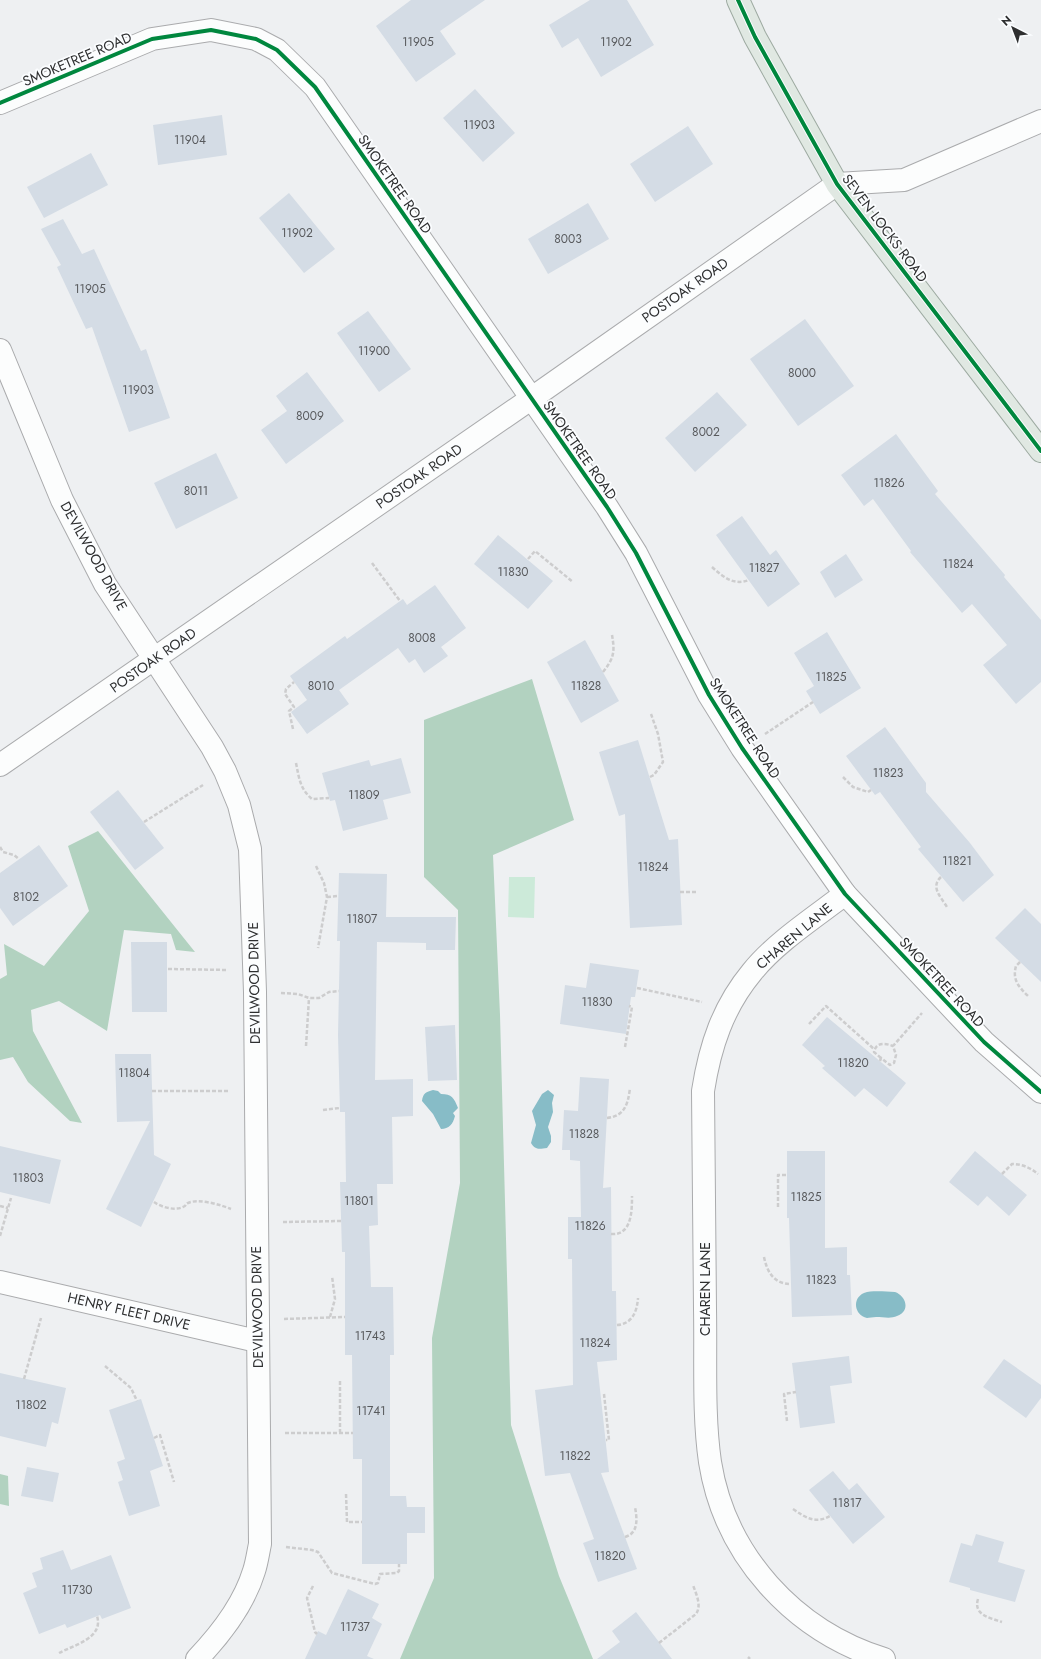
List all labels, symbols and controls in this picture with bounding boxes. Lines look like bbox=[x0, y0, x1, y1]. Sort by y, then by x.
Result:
north arrow bbox=[993, 8, 1033, 48]
text: N bbox=[998, 12, 1015, 29]
street label: SMOKETREE ROAD bbox=[19, 27, 135, 91]
house number: 11905 bbox=[402, 33, 434, 51]
house number: 11902 bbox=[600, 33, 632, 51]
house number: 11903 bbox=[463, 116, 495, 134]
street label: SMOKETREE ROAD bbox=[353, 130, 437, 238]
house number: 11904 bbox=[174, 131, 206, 149]
street label: SEVEN LOCKS ROAD bbox=[838, 170, 932, 286]
house number: 11902 bbox=[281, 224, 313, 242]
house number: 8003 bbox=[554, 230, 582, 248]
street label: POSTOAK ROAD bbox=[638, 253, 732, 327]
house number: 11905 bbox=[74, 280, 106, 298]
house number: 11900 bbox=[358, 342, 390, 360]
house number: 8000 bbox=[788, 364, 816, 382]
house number: 11903 bbox=[122, 381, 154, 399]
street label: SMOKETREE ROAD bbox=[538, 396, 622, 504]
house number: 8009 bbox=[296, 407, 324, 425]
house number: 8002 bbox=[692, 423, 720, 441]
street label: POSTOAK ROAD bbox=[372, 439, 466, 513]
house number: 11826 bbox=[873, 474, 905, 492]
house number: 8011 bbox=[184, 482, 208, 500]
street label: DEVILWOOD DRIVE bbox=[56, 498, 132, 614]
house number: 11824 bbox=[942, 555, 974, 573]
house number: 11827 bbox=[749, 559, 780, 577]
house number: 11830 bbox=[497, 563, 529, 581]
street label: POSTOAK ROAD bbox=[106, 623, 200, 697]
house number: 8008 bbox=[408, 629, 436, 647]
house number: 11825 bbox=[816, 668, 847, 686]
street label: SMOKETREE ROAD bbox=[705, 674, 785, 782]
house number: 8010 bbox=[308, 677, 334, 695]
house number: 11828 bbox=[571, 677, 601, 695]
house number: 11823 bbox=[873, 764, 904, 782]
house number: 11809 bbox=[348, 786, 380, 804]
house number: 11821 bbox=[942, 852, 972, 870]
house number: 11824 bbox=[637, 858, 669, 876]
house number: 8102 bbox=[13, 888, 39, 906]
street label: CHAREN LANE bbox=[752, 898, 836, 974]
house number: 11807 bbox=[347, 910, 378, 928]
street label: DEVILWOOD DRIVE bbox=[243, 922, 265, 1044]
street label: SMOKETREE ROAD bbox=[895, 932, 989, 1032]
house number: 11830 bbox=[581, 993, 613, 1011]
house number: 11820 bbox=[837, 1054, 869, 1072]
house number: 11804 bbox=[118, 1064, 150, 1082]
house number: 11828 bbox=[569, 1125, 599, 1143]
house number: 11803 bbox=[12, 1169, 44, 1187]
house number: 11825 bbox=[791, 1188, 822, 1206]
house number: 11801 bbox=[344, 1192, 374, 1210]
house number: 11826 bbox=[574, 1217, 606, 1235]
street label: CHAREN LANE bbox=[695, 1242, 715, 1336]
street label: DEVILWOOD DRIVE bbox=[246, 1246, 268, 1368]
house number: 11823 bbox=[806, 1271, 837, 1289]
street label: HENRY FLEET DRIVE bbox=[66, 1287, 192, 1335]
house number: 11743 bbox=[355, 1327, 386, 1345]
house number: 11824 bbox=[579, 1334, 611, 1352]
house number: 11802 bbox=[15, 1396, 47, 1414]
house number: 11741 bbox=[356, 1402, 386, 1420]
house number: 11822 bbox=[559, 1447, 591, 1465]
house number: 11817 bbox=[832, 1494, 862, 1512]
house number: 11820 bbox=[594, 1547, 626, 1565]
house number: 11730 bbox=[62, 1581, 92, 1599]
house number: 11737 bbox=[340, 1618, 371, 1636]

